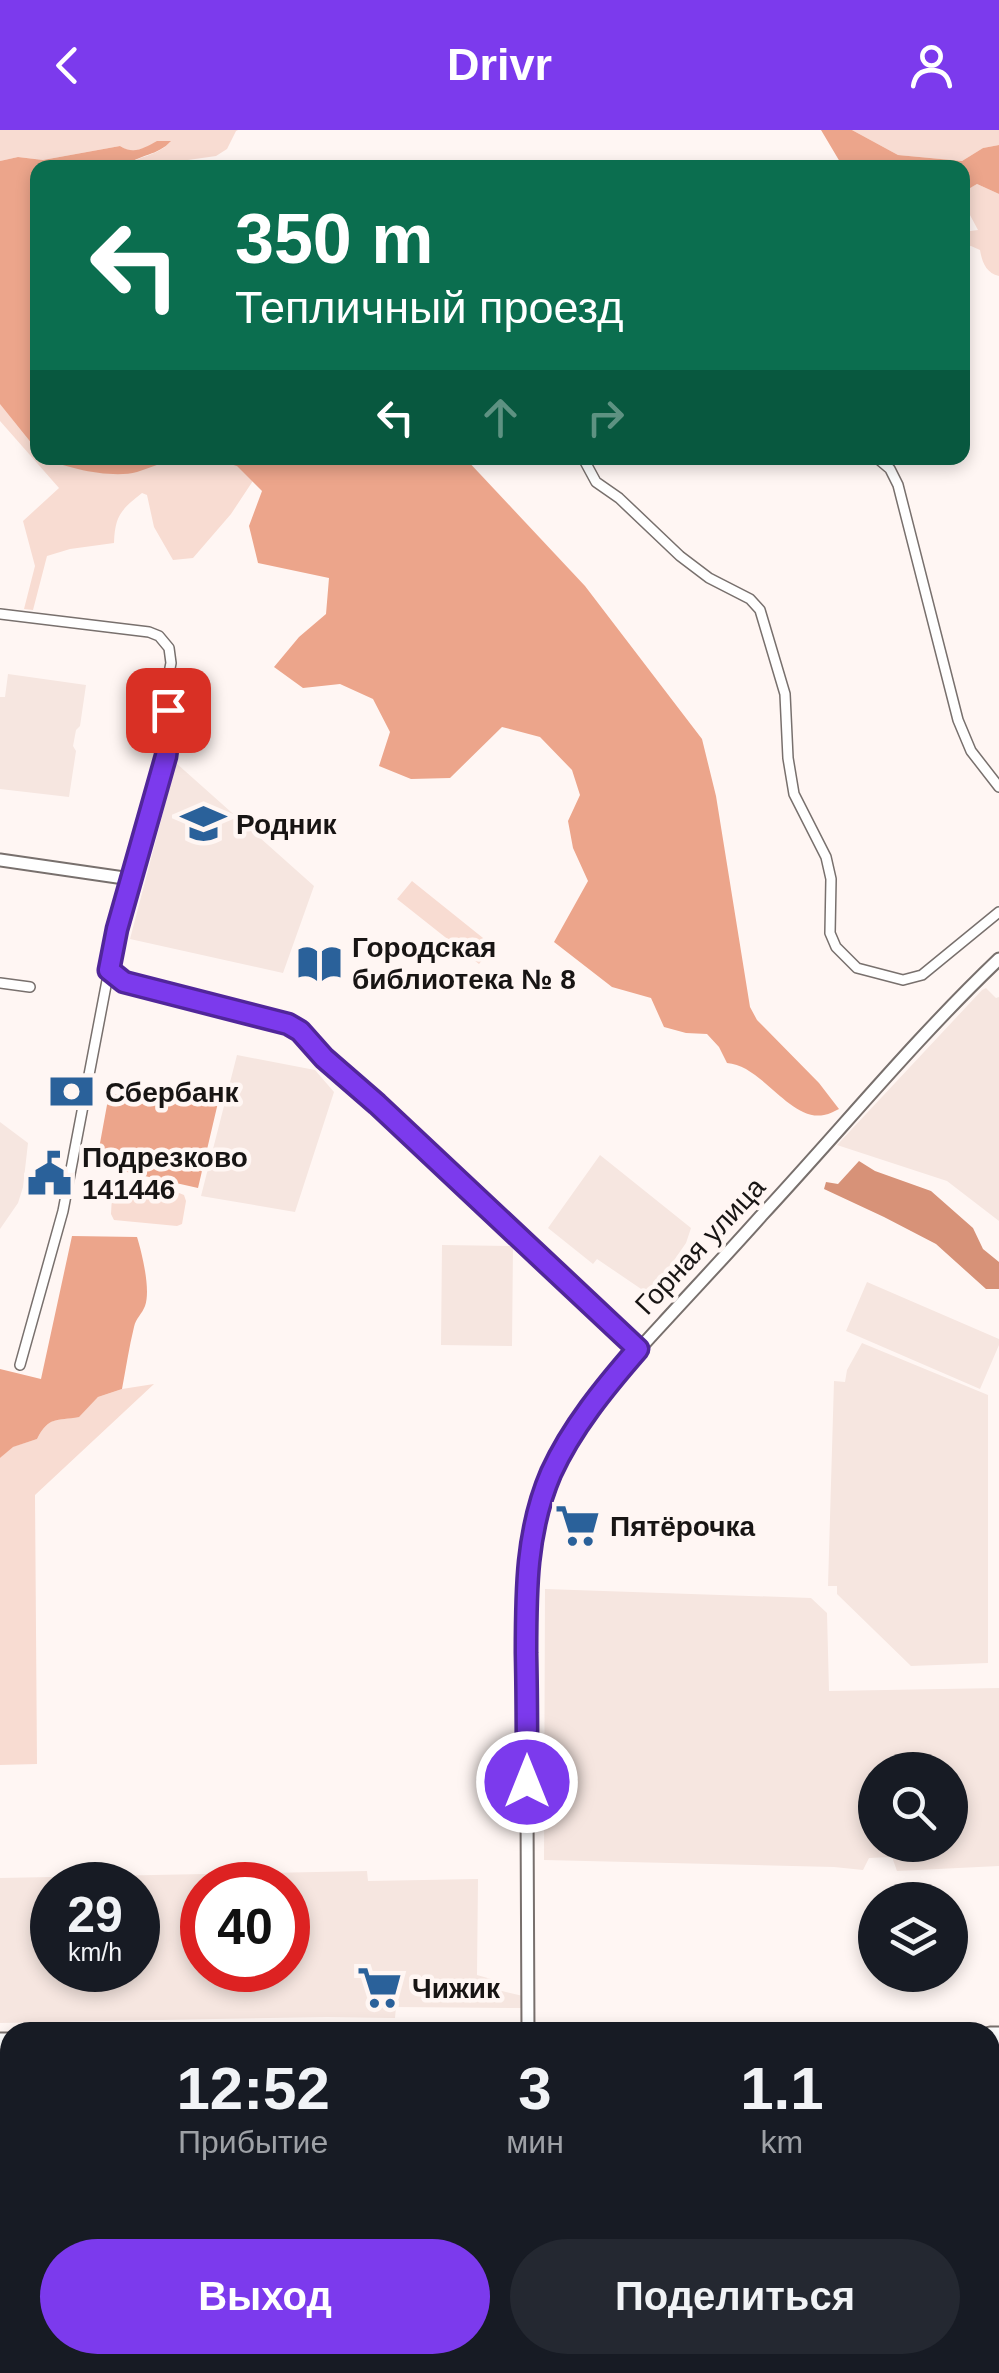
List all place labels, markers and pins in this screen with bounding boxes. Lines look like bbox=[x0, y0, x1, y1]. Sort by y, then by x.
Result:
pin bbox=[126, 668, 211, 753]
school or university icon: Родник bbox=[179, 800, 227, 848]
place label: Родник bbox=[236, 809, 338, 840]
place label: Городская библиотека № 8 bbox=[352, 932, 576, 995]
library icon: Городская библиотека № 8 bbox=[295, 939, 343, 987]
bank icon: Сбербанк bbox=[48, 1068, 96, 1116]
place label: Сбербанк bbox=[105, 1077, 240, 1108]
place label: Подрезково 141446 bbox=[82, 1142, 248, 1205]
public building icon: Подрезково 141446 bbox=[25, 1149, 73, 1197]
supermarket icon: Пятёрочка bbox=[553, 1502, 601, 1550]
place label: Пятёрочка bbox=[610, 1511, 756, 1542]
supermarket icon: Чижик bbox=[355, 1964, 403, 2012]
place label: Чижик bbox=[412, 1973, 501, 2004]

